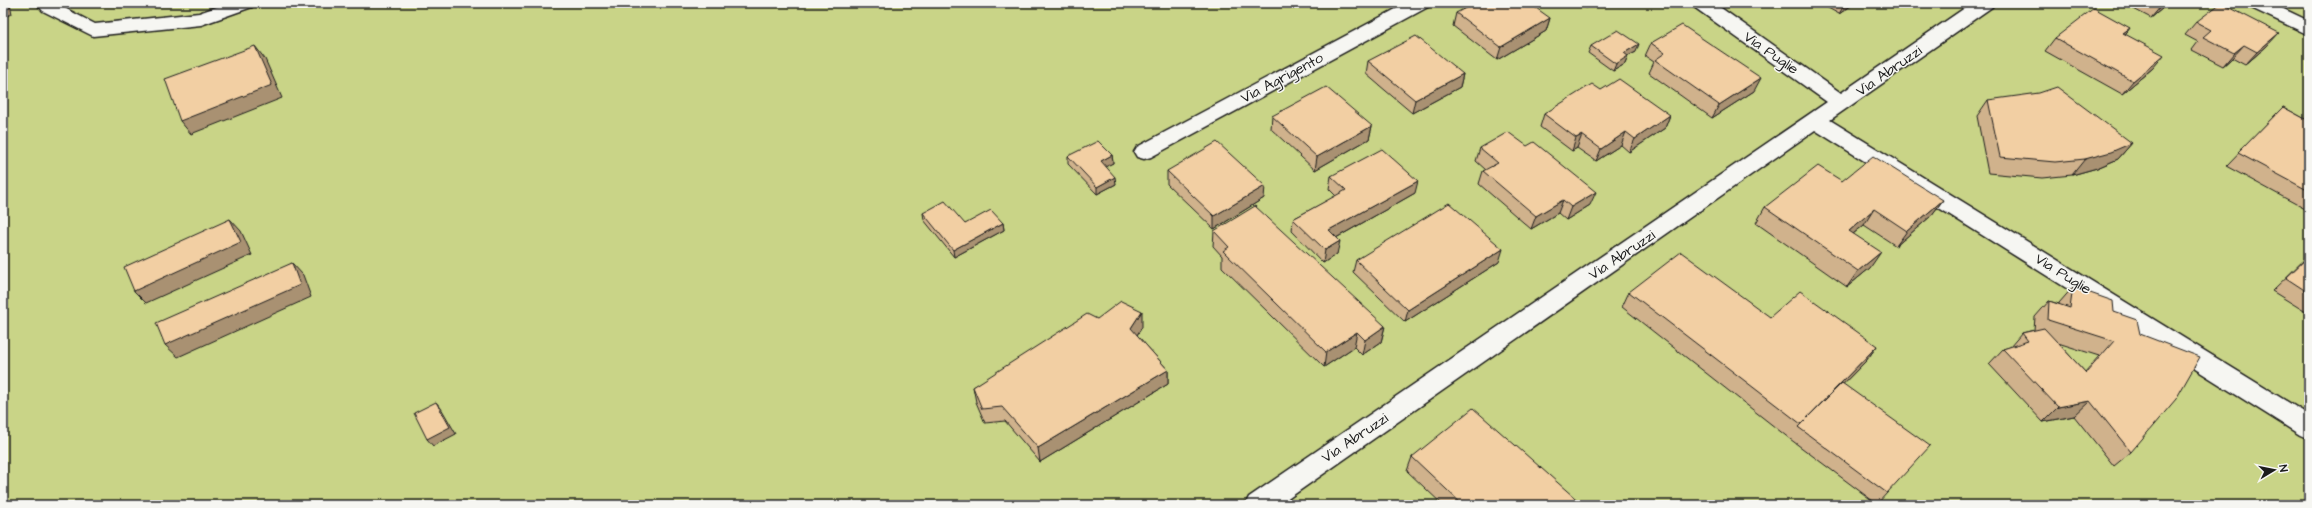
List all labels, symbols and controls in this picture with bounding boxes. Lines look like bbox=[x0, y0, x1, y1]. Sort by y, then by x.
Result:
street label: Via Puglie bbox=[1739, 26, 1803, 80]
street label: Via Abruzzi bbox=[1852, 40, 1927, 102]
street label: Via Agrigento bbox=[1237, 47, 1328, 110]
street label: Via Abruzzi bbox=[1584, 225, 1660, 285]
street label: Via Puglie bbox=[2030, 248, 2095, 300]
street label: Via Abruzzi bbox=[1317, 408, 1393, 468]
north arrow bbox=[2254, 450, 2294, 490]
text: N bbox=[2275, 464, 2291, 473]

